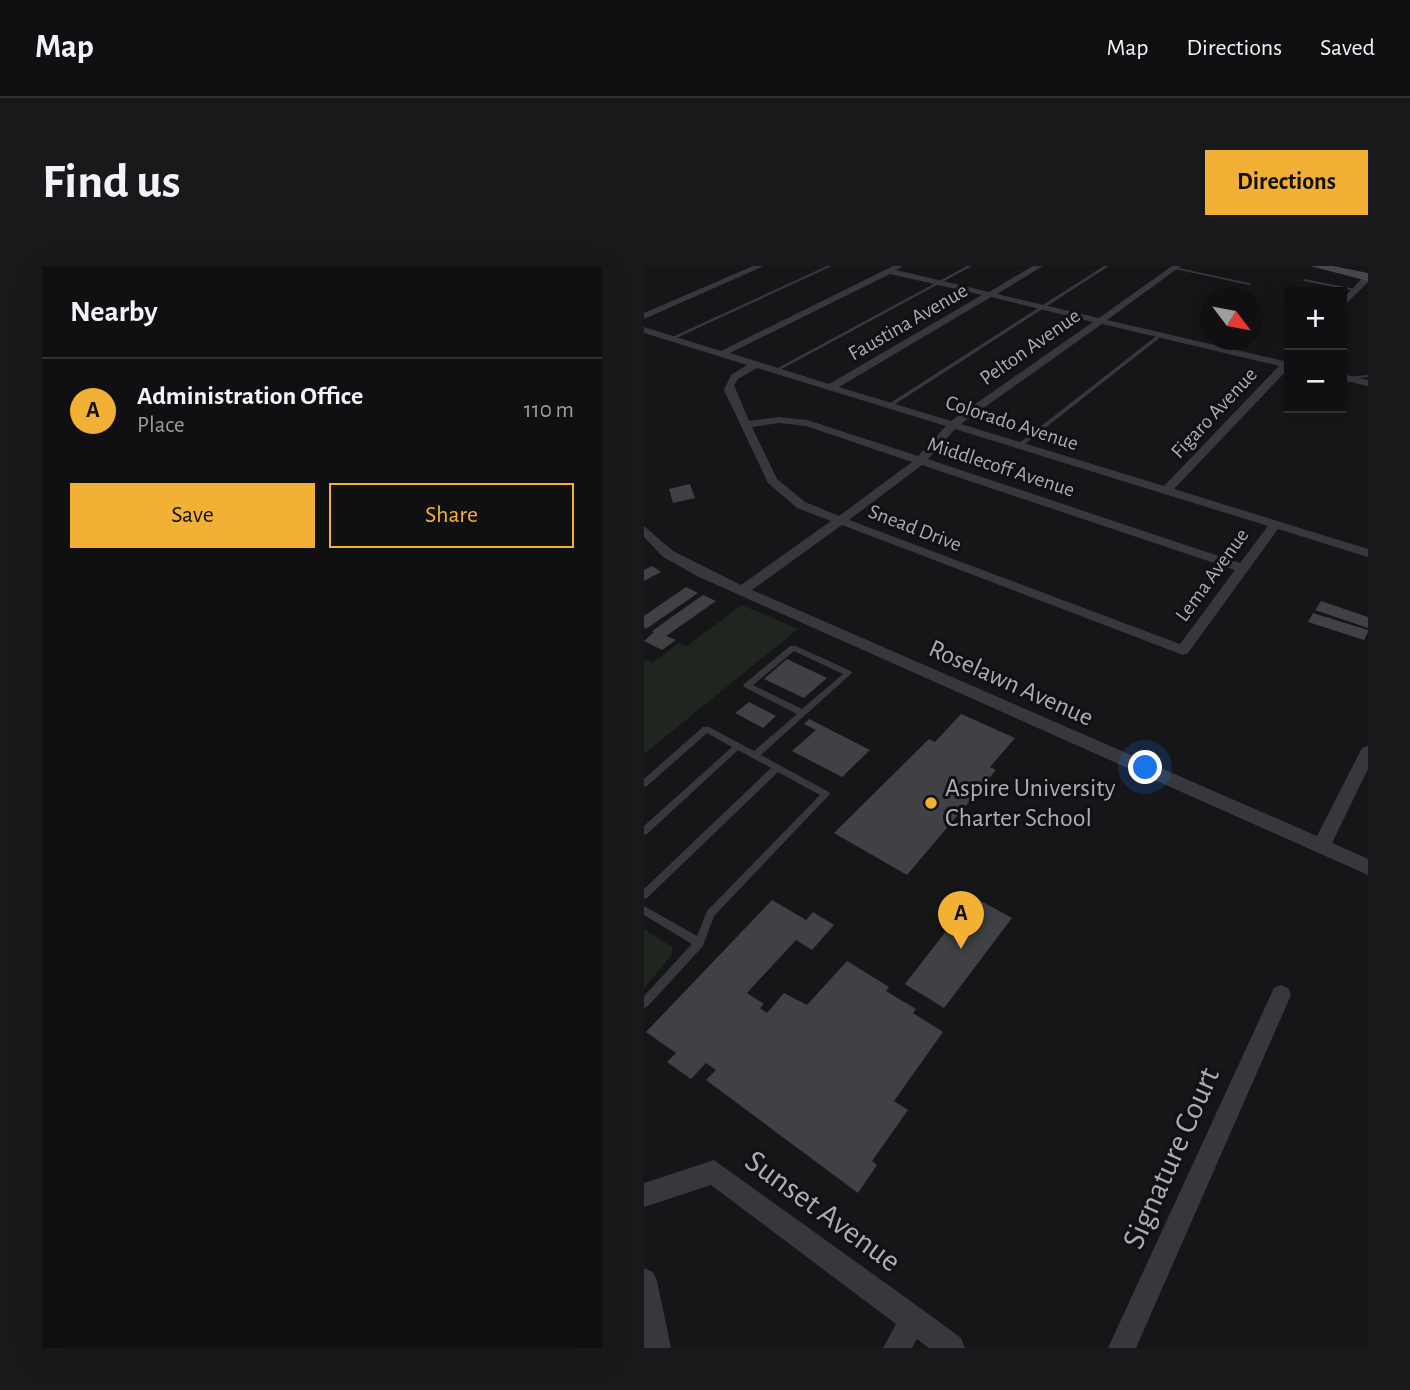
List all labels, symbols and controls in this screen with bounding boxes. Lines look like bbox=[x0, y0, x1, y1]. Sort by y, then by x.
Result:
text: Map bbox=[35, 31, 94, 64]
text: Map bbox=[1106, 36, 1148, 60]
text: Directions bbox=[1186, 36, 1282, 60]
text: Saved bbox=[1320, 36, 1375, 60]
button: Directions bbox=[1205, 150, 1368, 215]
text: Find us bbox=[42, 158, 181, 207]
street label: Faustina Avenue bbox=[845, 279, 971, 365]
north arrow bbox=[1200, 287, 1263, 350]
map controls bbox=[1284, 287, 1347, 413]
button: + bbox=[1284, 287, 1347, 350]
text: Nearby bbox=[70, 297, 158, 327]
street label: Pelton Avenue bbox=[976, 305, 1084, 389]
button: − bbox=[1284, 350, 1347, 413]
street label: Figaro Avenue bbox=[1167, 364, 1261, 462]
text: Administration Office bbox=[137, 383, 363, 409]
street label: Colorado Avenue bbox=[943, 392, 1081, 454]
text: A bbox=[86, 399, 100, 422]
text: 110 m bbox=[524, 399, 574, 422]
text: Place bbox=[137, 414, 185, 437]
street label: Middlecoff Avenue bbox=[925, 433, 1077, 501]
button: Save bbox=[70, 483, 315, 548]
button: Share bbox=[329, 483, 574, 548]
street label: Snead Drive bbox=[866, 501, 964, 555]
street label: Lema Avenue bbox=[1171, 525, 1253, 625]
street label: Roselawn Avenue bbox=[925, 635, 1097, 731]
your location bbox=[1128, 750, 1162, 784]
place label: Aspire University Charter School bbox=[945, 775, 1116, 831]
marker: Aspire University Charter School bbox=[923, 795, 939, 811]
pin: A bbox=[938, 891, 984, 949]
street label: Signature Court bbox=[1117, 1063, 1225, 1253]
street label: Sunset Avenue bbox=[740, 1144, 906, 1278]

